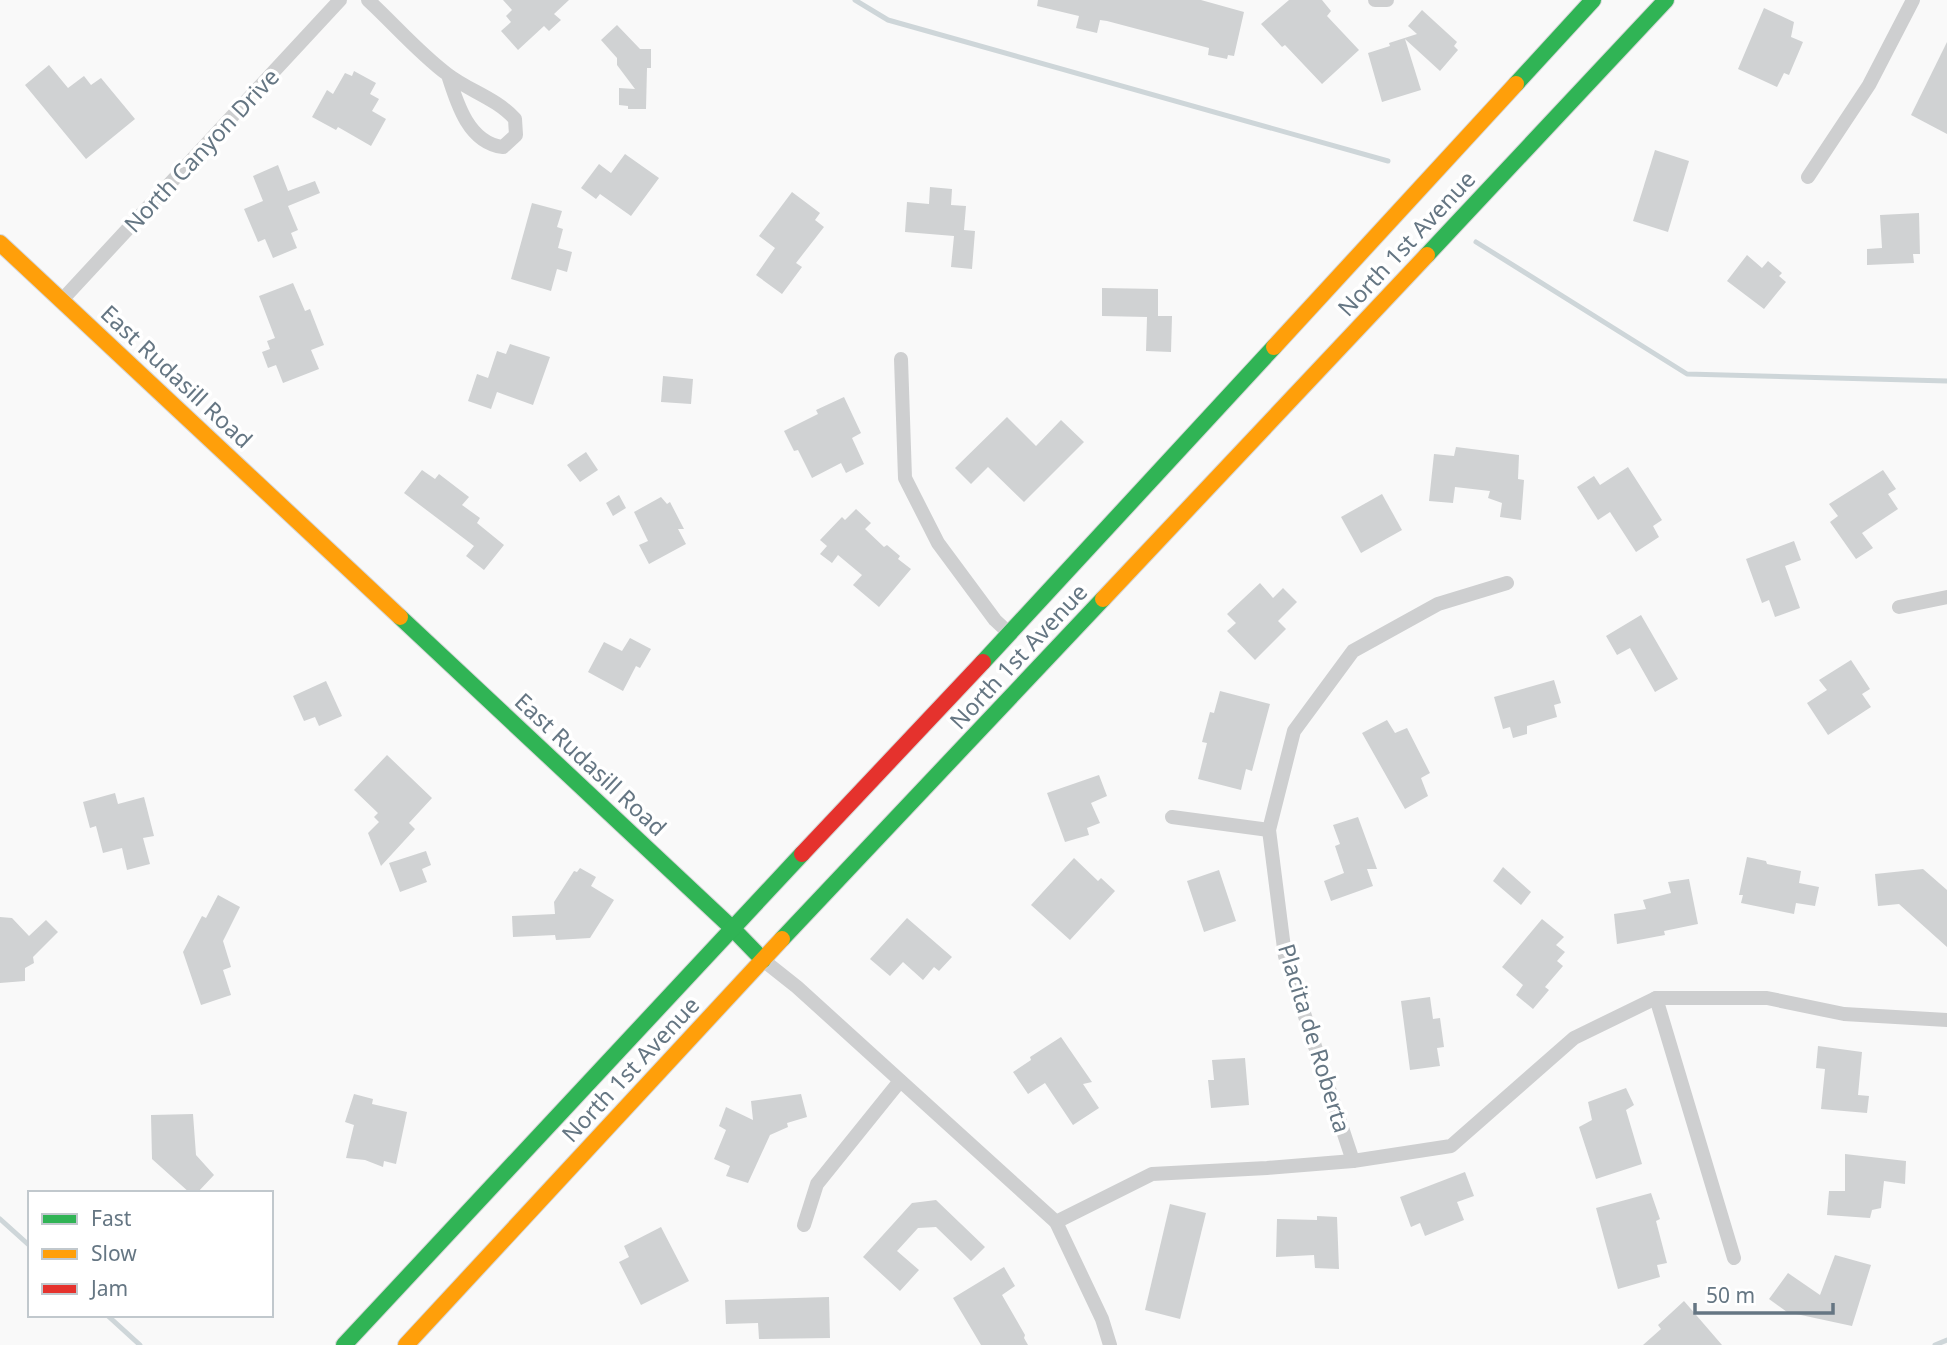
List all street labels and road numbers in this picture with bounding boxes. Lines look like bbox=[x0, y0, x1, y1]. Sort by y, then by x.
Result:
street label: North Canyon Drive bbox=[116, 61, 286, 239]
street label: North 1st Avenue bbox=[1330, 163, 1482, 323]
street label: East Rudasill Road bbox=[94, 297, 260, 455]
street label: North 1st Avenue bbox=[942, 576, 1094, 736]
street label: East Rudasill Road bbox=[508, 685, 674, 843]
street label: Placita de Roberta bbox=[1271, 940, 1359, 1136]
street label: North 1st Avenue bbox=[554, 989, 706, 1149]

